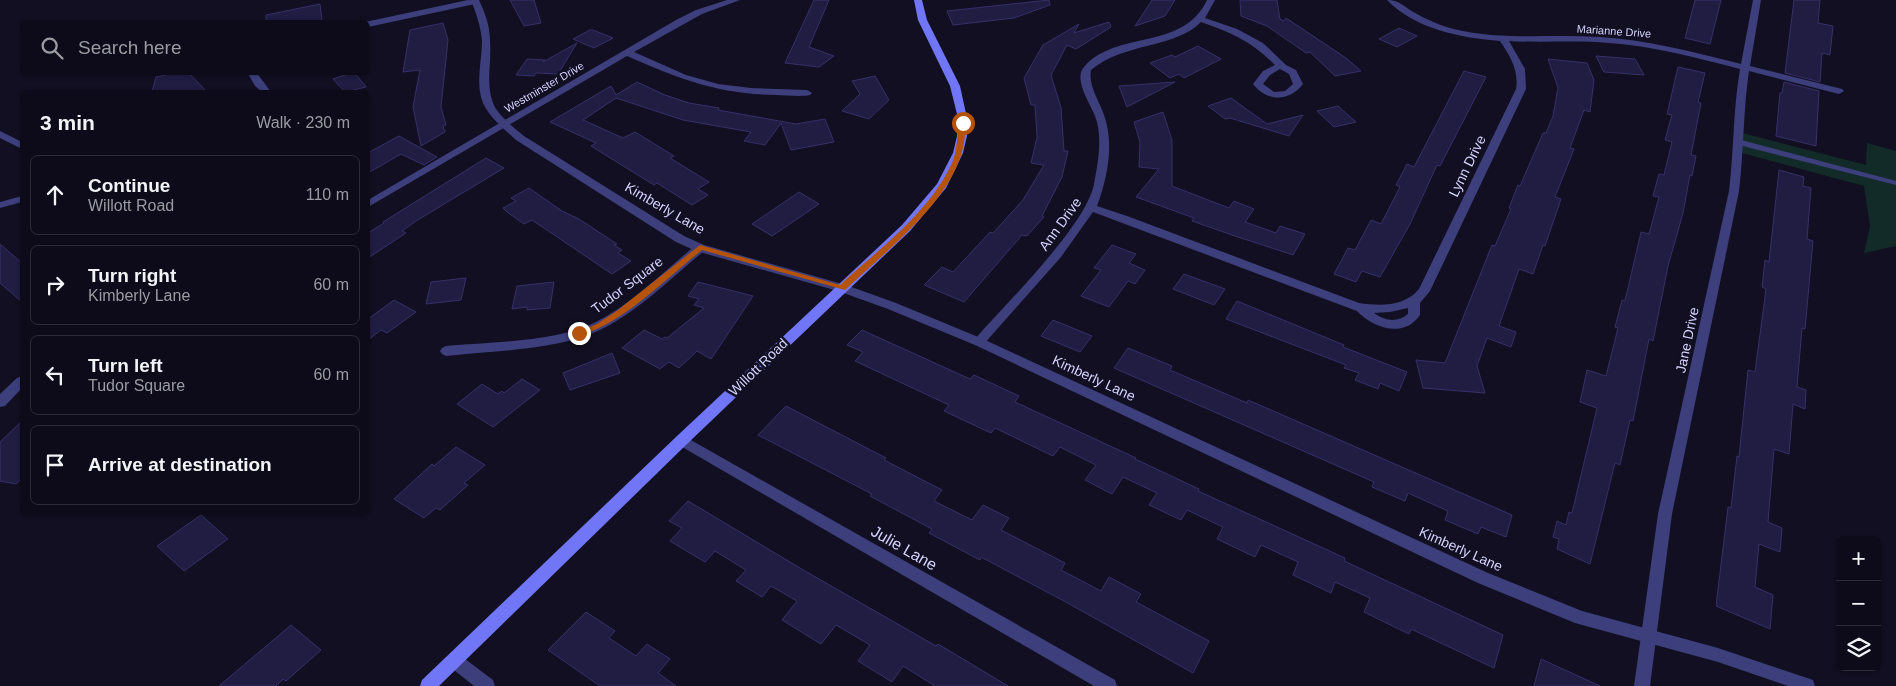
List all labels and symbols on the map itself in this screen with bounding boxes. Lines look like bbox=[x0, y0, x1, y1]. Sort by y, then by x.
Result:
street label: Marianne Drive bbox=[1576, 22, 1652, 40]
street label: Westminster Drive bbox=[502, 59, 586, 115]
route start bbox=[952, 112, 975, 135]
street label: Lynn Drive bbox=[1445, 132, 1489, 199]
street label: Kimberly Lane bbox=[622, 179, 708, 237]
street label: Ann Drive bbox=[1035, 194, 1085, 254]
street label: Tudor Square bbox=[588, 253, 666, 317]
street label: Jane Drive bbox=[1672, 305, 1702, 374]
route end bbox=[568, 322, 591, 345]
street label: Willott Road bbox=[725, 335, 791, 399]
street label: Kimberly Lane bbox=[1050, 352, 1138, 404]
street label: Julie Lane bbox=[868, 522, 940, 574]
street label: Kimberly Lane bbox=[1417, 523, 1505, 575]

